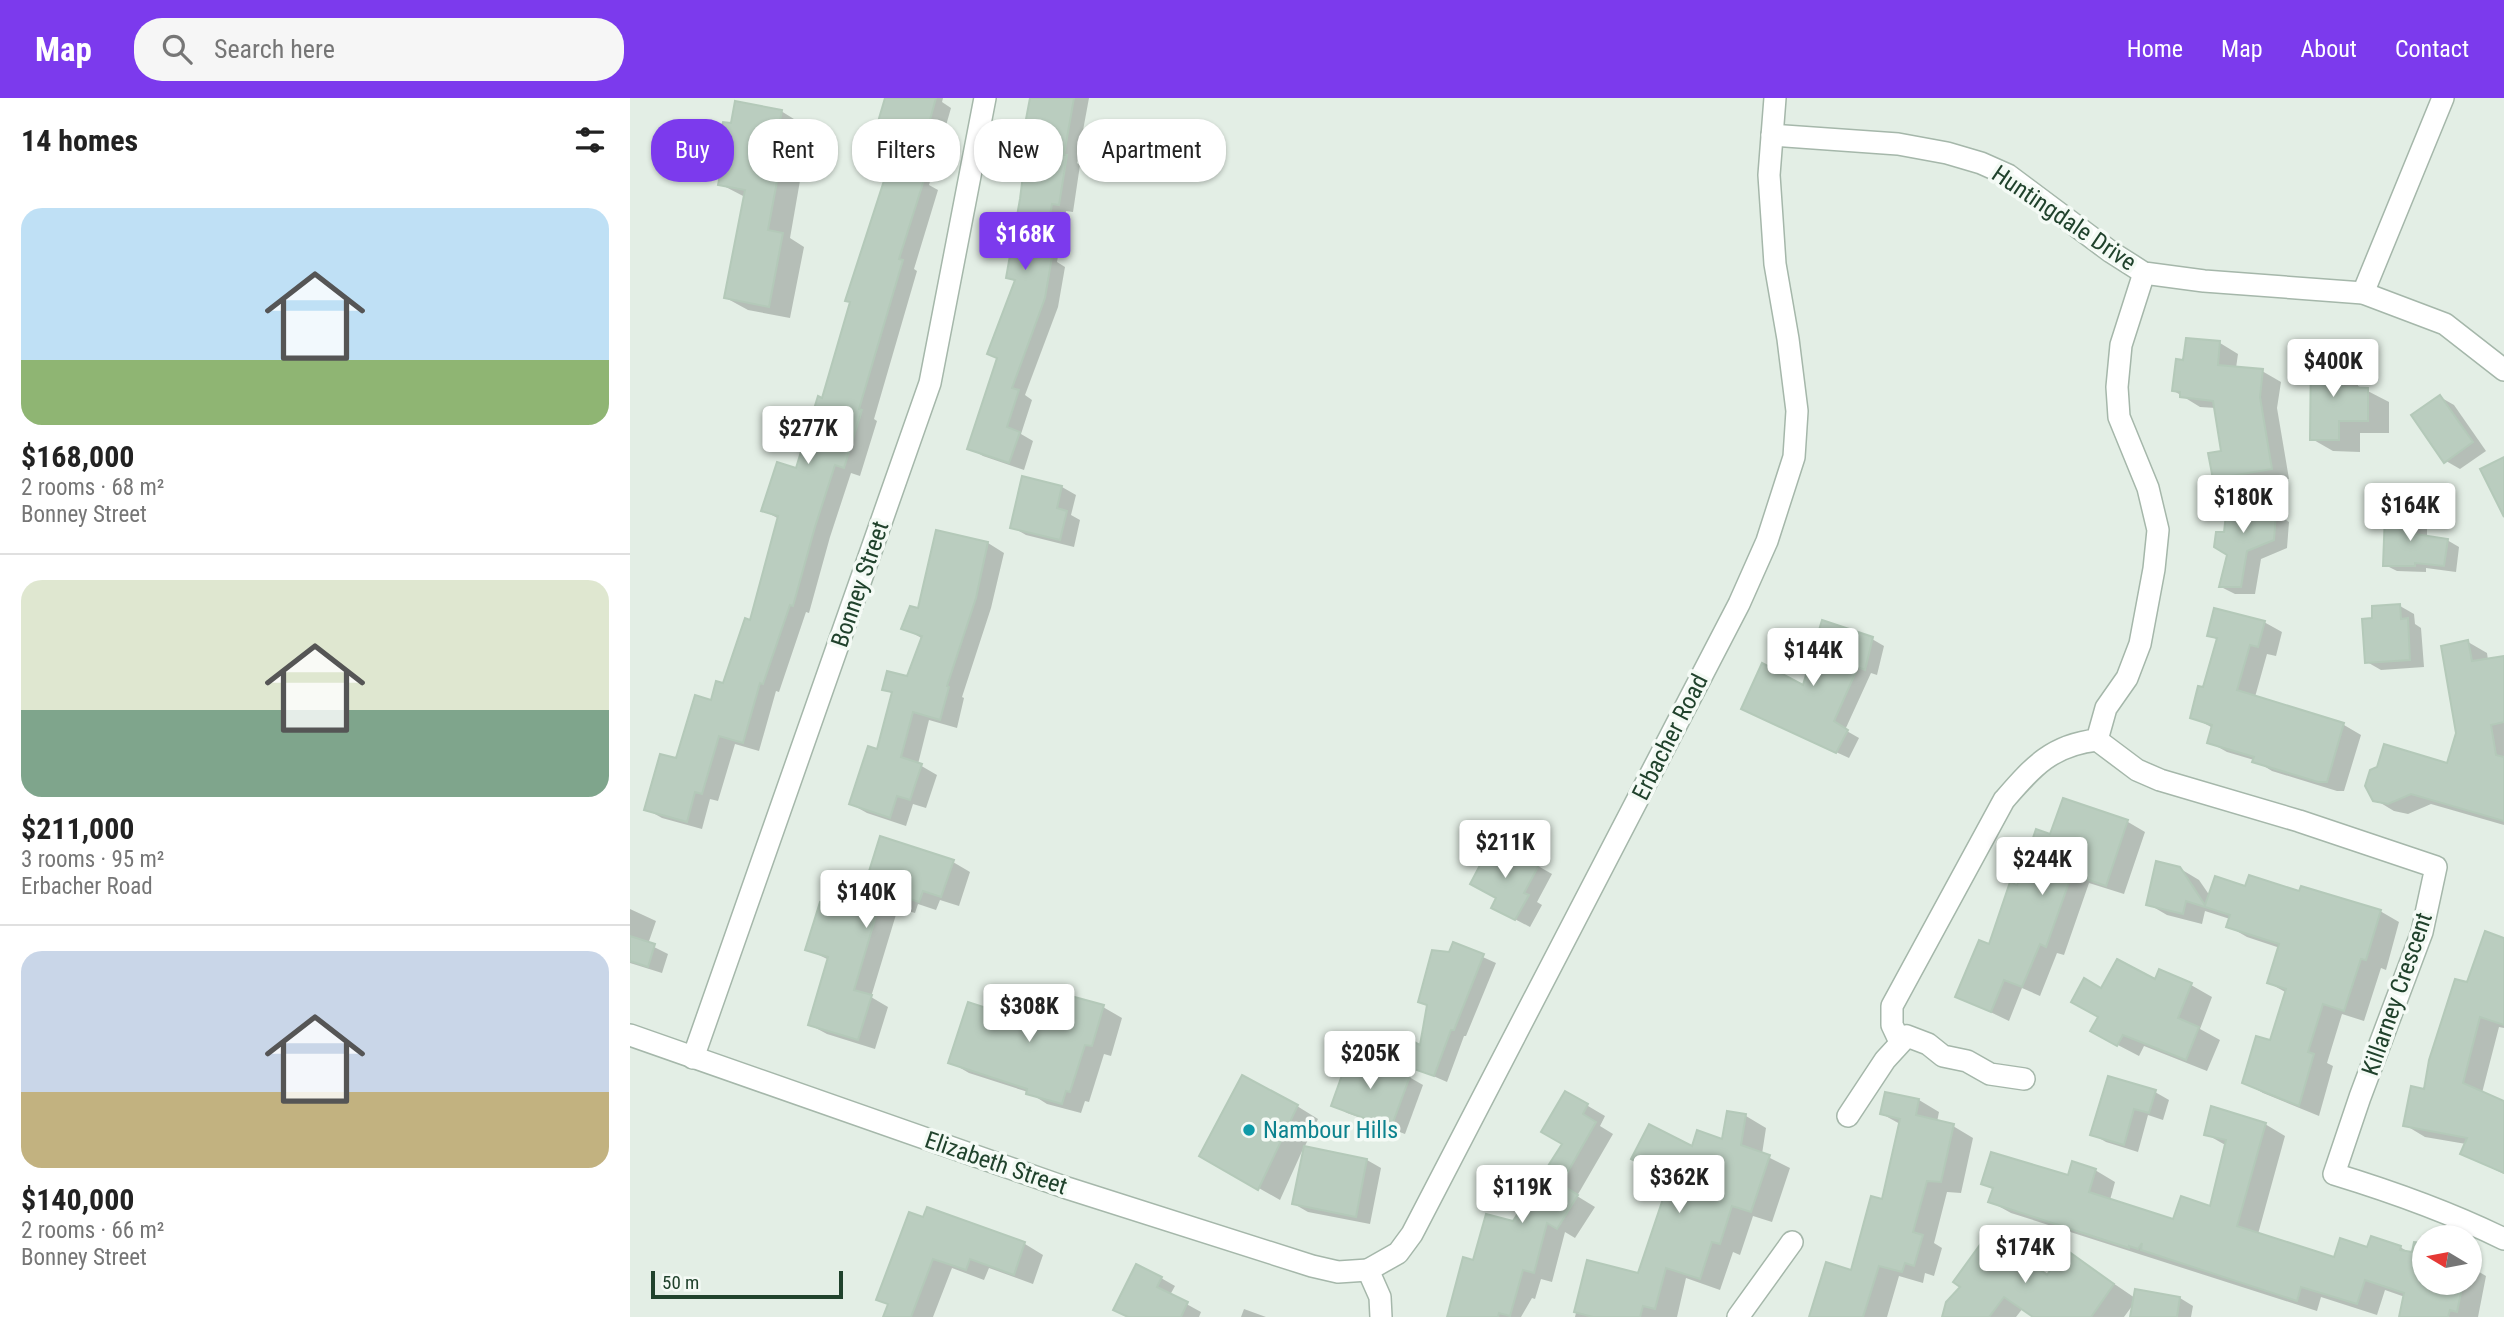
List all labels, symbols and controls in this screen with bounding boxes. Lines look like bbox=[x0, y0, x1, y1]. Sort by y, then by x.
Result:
search box bbox=[134, 18, 624, 81]
text: Map bbox=[35, 30, 92, 69]
icon: search bbox=[158, 30, 196, 68]
text: Search here bbox=[214, 34, 335, 64]
text: Home bbox=[2127, 35, 2183, 63]
text: Map bbox=[2221, 35, 2263, 63]
text: About bbox=[2301, 35, 2357, 63]
text: Contact bbox=[2395, 35, 2469, 63]
chip: Buy bbox=[651, 119, 734, 182]
chip: Rent bbox=[748, 119, 838, 182]
chip: Filters bbox=[852, 119, 960, 182]
chip: New bbox=[974, 119, 1063, 182]
chip: Apartment bbox=[1077, 119, 1226, 182]
icon: filters bbox=[571, 121, 609, 159]
text: 14 homes bbox=[21, 123, 138, 158]
street label: Huntingdale Drive bbox=[1987, 159, 2141, 277]
pin: $168K bbox=[976, 212, 1074, 272]
text: $168K bbox=[995, 221, 1055, 248]
icon: home bbox=[252, 253, 378, 379]
pin: $400K bbox=[2284, 340, 2382, 399]
text: $400K bbox=[2303, 348, 2363, 375]
pin: $277K bbox=[759, 406, 857, 466]
text: $277K bbox=[778, 415, 838, 442]
text: $168,000 bbox=[21, 439, 134, 474]
text: 2 rooms · 68 m² bbox=[21, 474, 164, 501]
pin: $180K bbox=[2194, 476, 2292, 535]
text: $180K bbox=[2213, 484, 2273, 511]
pin: $164K bbox=[2361, 484, 2459, 543]
text: $164K bbox=[2380, 492, 2440, 519]
text: Bonney Street bbox=[21, 501, 147, 528]
street label: Bonney Street bbox=[825, 517, 895, 651]
icon: home bbox=[252, 625, 378, 751]
pin: $144K bbox=[1764, 628, 1862, 688]
text: $144K bbox=[1783, 637, 1843, 664]
street label: Erbacher Road bbox=[1626, 669, 1714, 805]
text: $211,000 bbox=[21, 811, 134, 846]
pin: $211K bbox=[1456, 820, 1554, 880]
text: $211K bbox=[1475, 829, 1535, 856]
pin: $244K bbox=[1993, 838, 2091, 897]
text: 3 rooms · 95 m² bbox=[21, 846, 164, 873]
text: $244K bbox=[2012, 846, 2072, 873]
pin: $140K bbox=[817, 870, 915, 930]
text: Erbacher Road bbox=[21, 873, 153, 900]
text: $140K bbox=[836, 879, 896, 906]
street label: Killarney Crescent bbox=[2356, 909, 2438, 1079]
pin: $308K bbox=[980, 984, 1078, 1044]
text: $308K bbox=[999, 993, 1059, 1020]
icon: home bbox=[252, 996, 378, 1122]
pin: $205K bbox=[1321, 1032, 1419, 1091]
text: $205K bbox=[1340, 1040, 1400, 1067]
place label: Nambour Hills bbox=[1263, 1116, 1398, 1144]
marker: Nambour Hills bbox=[1241, 1122, 1257, 1138]
street label: Elizabeth Street bbox=[921, 1126, 1071, 1200]
pin: $362K bbox=[1630, 1156, 1728, 1215]
text: $362K bbox=[1649, 1164, 1709, 1191]
pin: $119K bbox=[1473, 1166, 1571, 1225]
text: $119K bbox=[1492, 1174, 1552, 1201]
text: $140,000 bbox=[21, 1182, 134, 1217]
text: 2 rooms · 66 m² bbox=[21, 1217, 164, 1244]
north arrow bbox=[2412, 1225, 2482, 1295]
map controls bbox=[2412, 1225, 2482, 1295]
pin: $174K bbox=[1976, 1226, 2074, 1285]
text: $174K bbox=[1995, 1234, 2055, 1261]
text: Bonney Street bbox=[21, 1244, 147, 1271]
scale bar bbox=[651, 1268, 844, 1300]
text: 50 m bbox=[662, 1271, 699, 1294]

